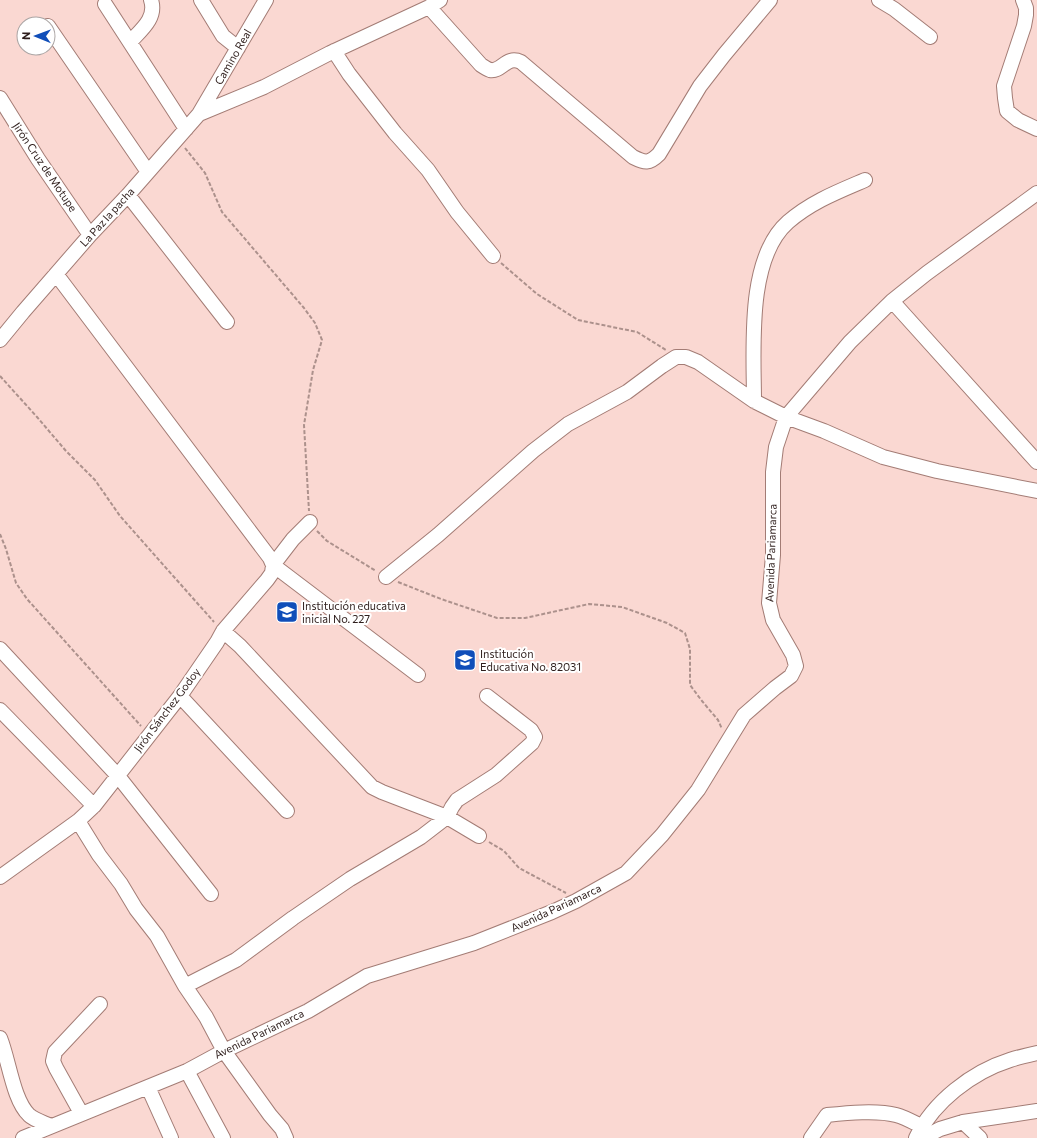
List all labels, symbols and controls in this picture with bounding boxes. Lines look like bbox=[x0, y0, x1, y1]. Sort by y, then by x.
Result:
north arrow bbox=[16, 16, 56, 56]
street label: Camino Real bbox=[211, 27, 254, 87]
text: N bbox=[19, 32, 32, 40]
street label: Jirón Cruz de Motupe bbox=[10, 120, 80, 215]
street label: La Paz la pacha bbox=[77, 185, 136, 249]
street label: Avenida Pariamarca bbox=[762, 504, 779, 602]
school or university icon: Institución educativa inicial No. 227 bbox=[274, 599, 300, 625]
place label: Institución educativa inicial No. 227 bbox=[302, 599, 406, 625]
school or university icon: Institución Educativa No. 82031 bbox=[452, 647, 478, 673]
place label: Institución Educativa No. 82031 bbox=[480, 647, 581, 673]
street label: Jirón Sánchez Godoy bbox=[131, 665, 203, 755]
street label: Avenida Pariamarca bbox=[509, 881, 603, 934]
street label: Avenida Pariamarca bbox=[212, 1006, 306, 1061]

